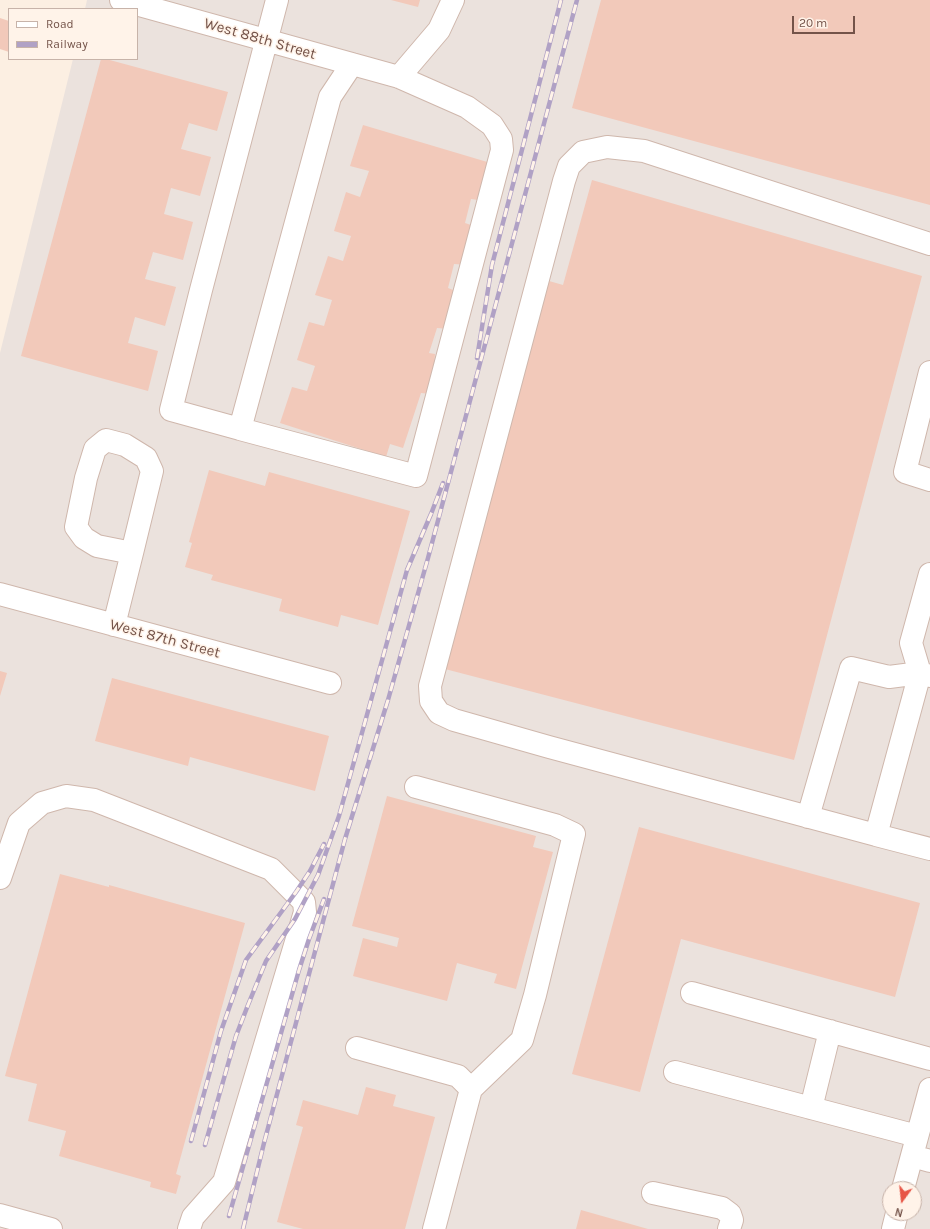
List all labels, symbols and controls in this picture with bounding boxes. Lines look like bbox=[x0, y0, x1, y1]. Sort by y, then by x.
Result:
legend bbox=[8, 8, 138, 60]
scale bar bbox=[794, 8, 857, 34]
street label: West 88th Street bbox=[202, 14, 318, 64]
text: 20 m bbox=[799, 16, 827, 30]
text: Road bbox=[46, 17, 74, 31]
text: Railway bbox=[46, 37, 88, 51]
street label: West 87th Street bbox=[108, 616, 222, 662]
north arrow bbox=[882, 1181, 922, 1221]
text: N bbox=[894, 1205, 905, 1219]

